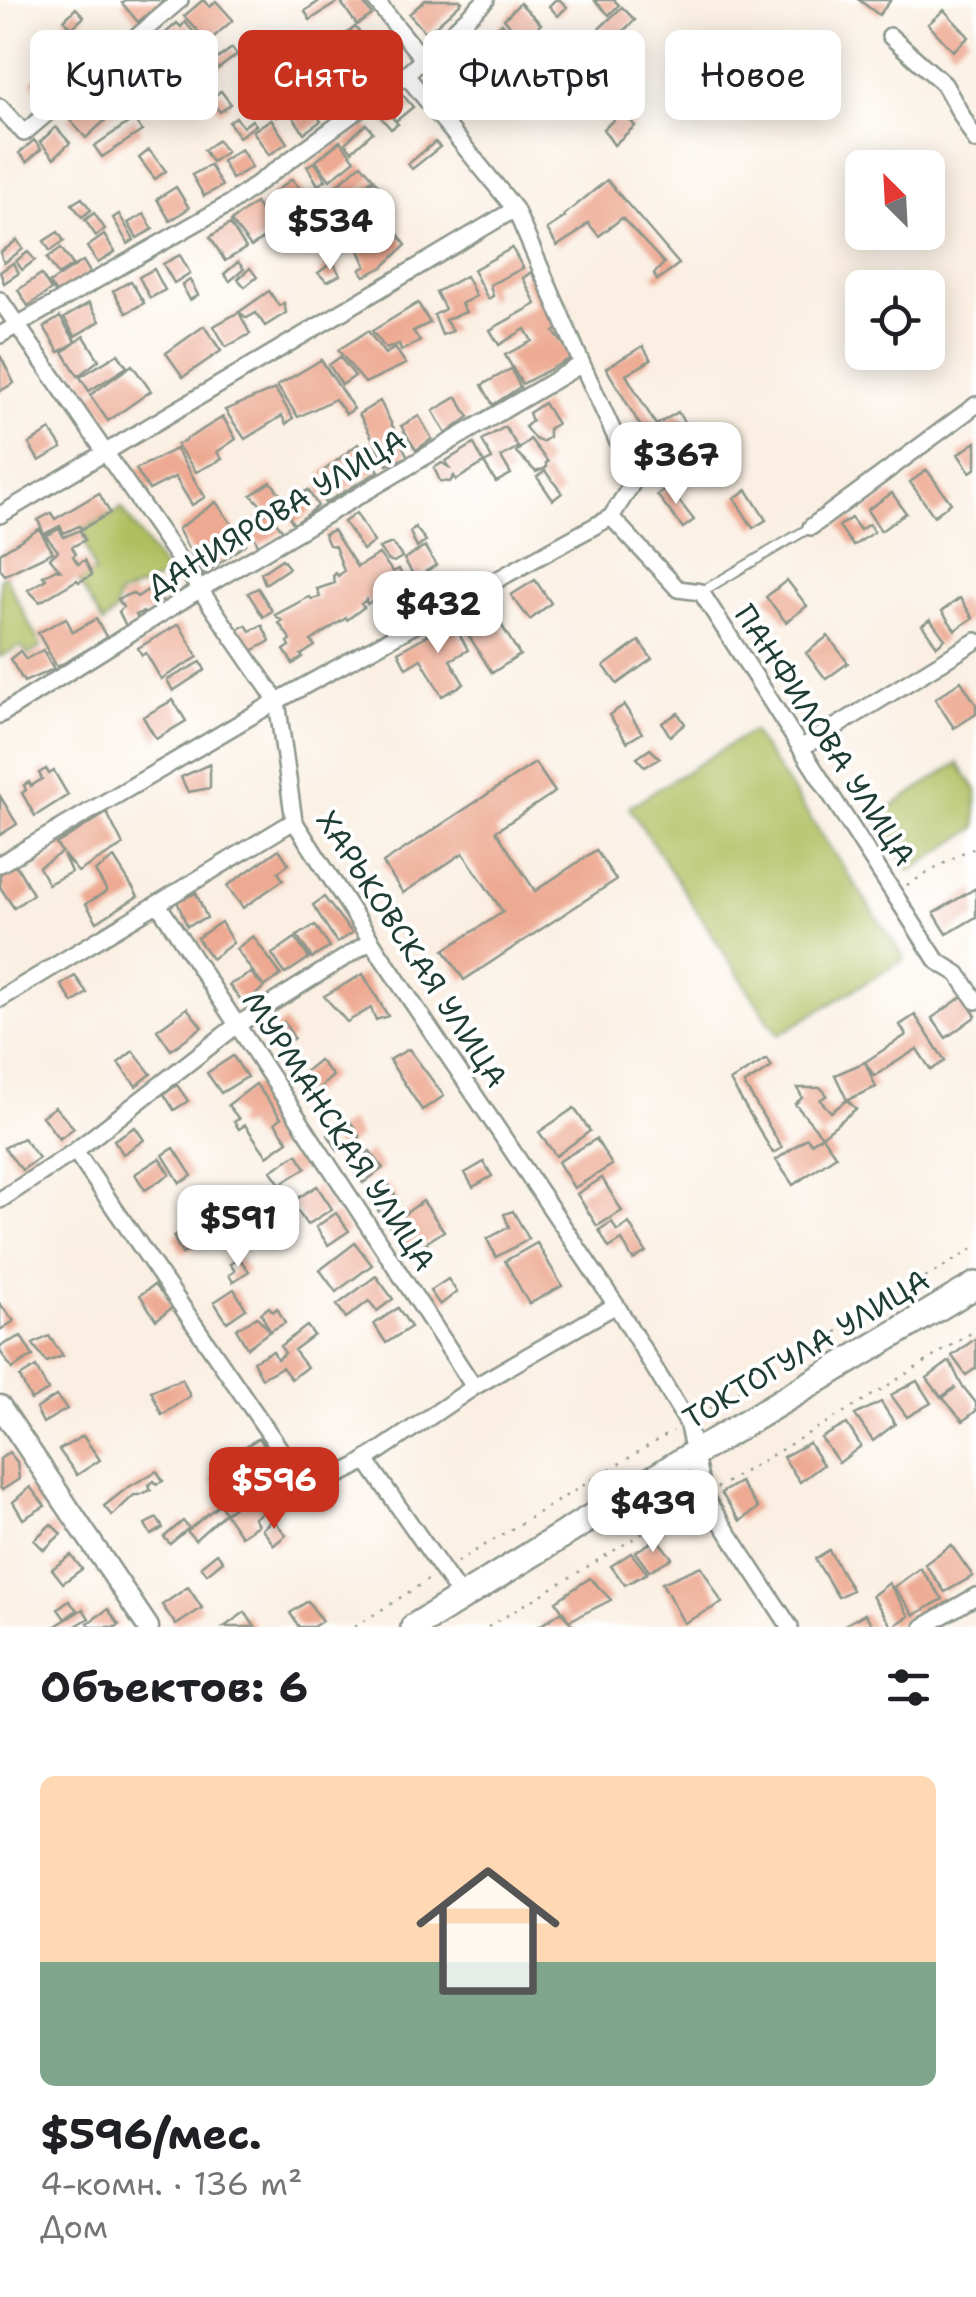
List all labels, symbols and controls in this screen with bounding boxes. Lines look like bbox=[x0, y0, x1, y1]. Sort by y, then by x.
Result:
chip: Купить bbox=[30, 30, 218, 120]
chip: Снять bbox=[238, 30, 403, 120]
chip: Фильтры bbox=[423, 30, 645, 120]
chip: Новое bbox=[665, 30, 841, 120]
north arrow bbox=[845, 150, 945, 250]
map controls bbox=[845, 150, 945, 370]
pin: $534 bbox=[271, 188, 389, 273]
text: $534 bbox=[287, 199, 373, 242]
button: locate bbox=[845, 270, 945, 370]
street label: ДАНИЯРОВА УЛИЦА bbox=[138, 419, 414, 607]
pin: $367 bbox=[617, 422, 735, 507]
text: $367 bbox=[633, 433, 720, 476]
pin: $432 bbox=[379, 571, 497, 656]
text: $432 bbox=[395, 582, 481, 625]
street label: ПАНФИЛОВА УЛИЦА bbox=[725, 596, 925, 874]
street label: ХАРЬКОВСКАЯ УЛИЦА bbox=[307, 803, 517, 1095]
street label: МУРМАНСКАЯ УЛИЦА bbox=[233, 983, 445, 1279]
pin: $591 bbox=[179, 1185, 297, 1270]
text: $591 bbox=[199, 1196, 277, 1239]
street label: ТОКТОГУЛА УЛИЦА bbox=[675, 1259, 937, 1439]
pin: $596 bbox=[215, 1447, 333, 1532]
text: $596 bbox=[231, 1458, 317, 1501]
pin: $439 bbox=[594, 1470, 712, 1555]
text: $439 bbox=[610, 1481, 696, 1524]
text: Объектов: 6 bbox=[40, 1659, 308, 1715]
icon: filters bbox=[881, 1660, 936, 1715]
icon: home bbox=[398, 1841, 578, 2021]
text: $596/мес. bbox=[40, 2106, 262, 2162]
text: 4-комн. · 136 m² bbox=[40, 2162, 302, 2205]
text: Дом bbox=[40, 2205, 108, 2248]

